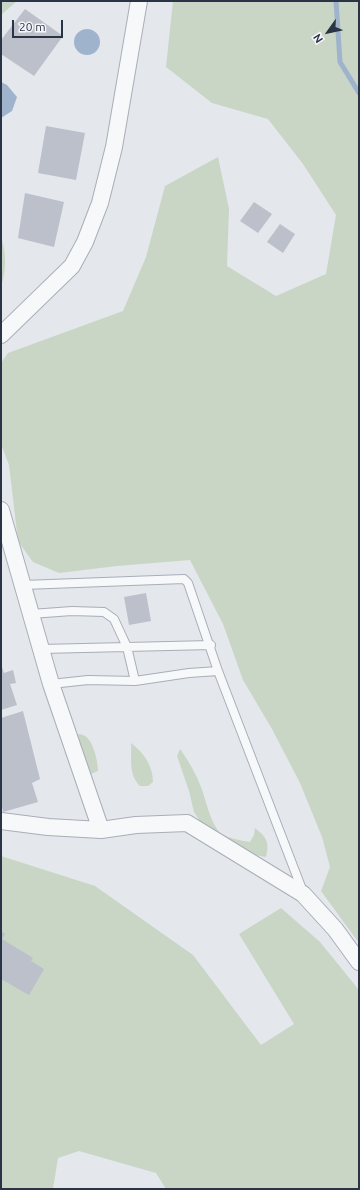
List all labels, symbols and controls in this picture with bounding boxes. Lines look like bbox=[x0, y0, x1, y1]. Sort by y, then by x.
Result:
scale bar bbox=[14, 12, 65, 38]
north arrow bbox=[308, 12, 348, 52]
text: 20 m bbox=[19, 20, 46, 33]
text: N bbox=[311, 32, 325, 45]

